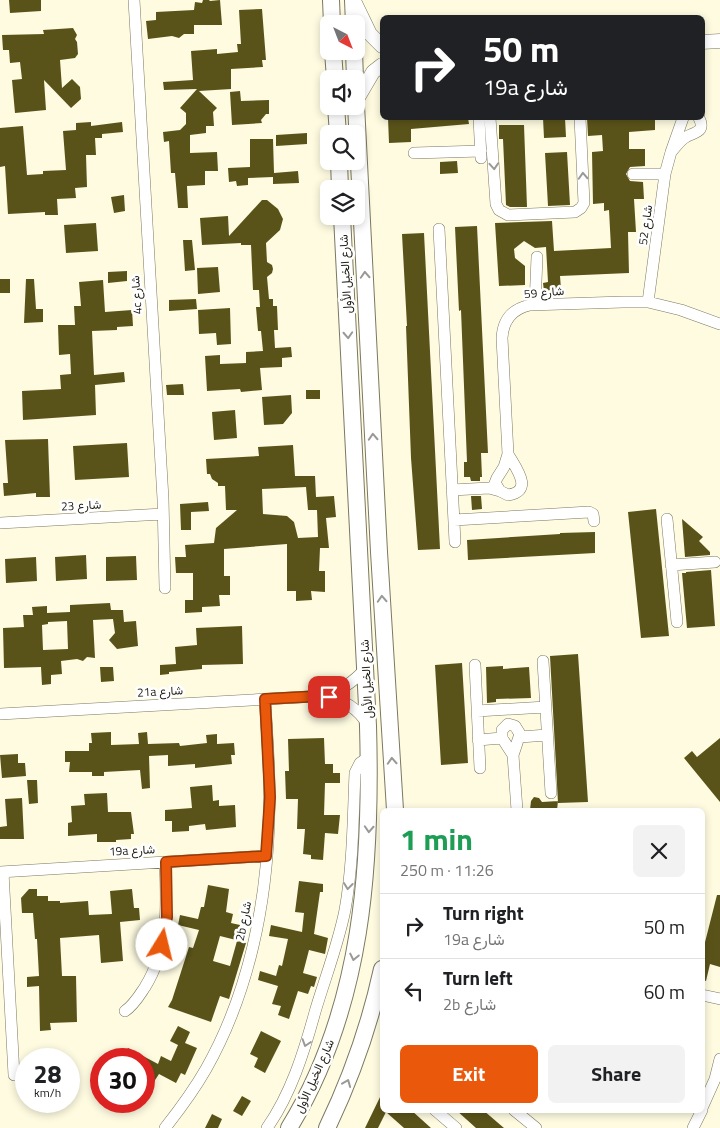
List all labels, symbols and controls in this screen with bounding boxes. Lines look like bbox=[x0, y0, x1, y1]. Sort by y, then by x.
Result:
north arrow bbox=[320, 15, 365, 60]
map controls bbox=[320, 15, 365, 225]
text: 50 m bbox=[483, 22, 559, 76]
icon: right bbox=[400, 35, 465, 100]
button: sound bbox=[320, 70, 365, 115]
text: 19a شارع bbox=[483, 70, 568, 104]
button: search bbox=[320, 125, 365, 170]
one-way arrow bbox=[488, 162, 499, 170]
one-way arrow bbox=[577, 172, 588, 180]
button: layers bbox=[320, 180, 365, 225]
street label: شارع 52 bbox=[633, 204, 657, 246]
street label: شارع الخيل الأول bbox=[333, 234, 357, 314]
one-way arrow bbox=[359, 270, 370, 278]
street label: 4c شارع bbox=[125, 275, 147, 315]
street label: شارع 59 bbox=[523, 281, 565, 303]
one-way arrow bbox=[342, 331, 353, 339]
one-way arrow bbox=[368, 433, 379, 441]
street label: شارع 23 bbox=[60, 494, 102, 516]
one-way arrow bbox=[377, 595, 388, 603]
street label: شارع الخيل الأول bbox=[354, 639, 378, 719]
pin bbox=[308, 676, 350, 718]
street label: 21a شارع bbox=[136, 680, 184, 702]
icon: arrive bbox=[315, 683, 343, 711]
one-way arrow bbox=[386, 757, 397, 765]
text: 1 min bbox=[400, 816, 473, 862]
button: close bbox=[633, 825, 685, 877]
one-way arrow bbox=[363, 826, 374, 834]
street label: 19a شارع bbox=[108, 839, 156, 861]
text: 250 m · 11:26 bbox=[400, 858, 494, 882]
one-way arrow bbox=[343, 883, 354, 891]
text: Turn right bbox=[443, 898, 524, 927]
street label: 2b شارع bbox=[230, 900, 256, 942]
icon: right bbox=[400, 912, 428, 940]
text: 50 m bbox=[644, 912, 685, 941]
position arrow bbox=[135, 918, 187, 970]
text: 19a شارع bbox=[443, 927, 505, 951]
one-way arrow bbox=[349, 952, 360, 961]
text: Turn left bbox=[443, 963, 513, 992]
icon: left bbox=[400, 977, 428, 1005]
text: 60 m bbox=[644, 977, 685, 1006]
text: 2b شارع bbox=[443, 992, 496, 1016]
street label: شارع الخيل الأول bbox=[289, 1036, 339, 1116]
one-way arrow bbox=[302, 1038, 312, 1047]
button: Exit bbox=[400, 1045, 538, 1103]
button: Share bbox=[548, 1045, 685, 1103]
speed limit sign: 30 bbox=[90, 1048, 155, 1113]
text: 28 bbox=[33, 1055, 62, 1093]
one-way arrow bbox=[341, 1080, 351, 1088]
text: km/h bbox=[34, 1083, 61, 1102]

